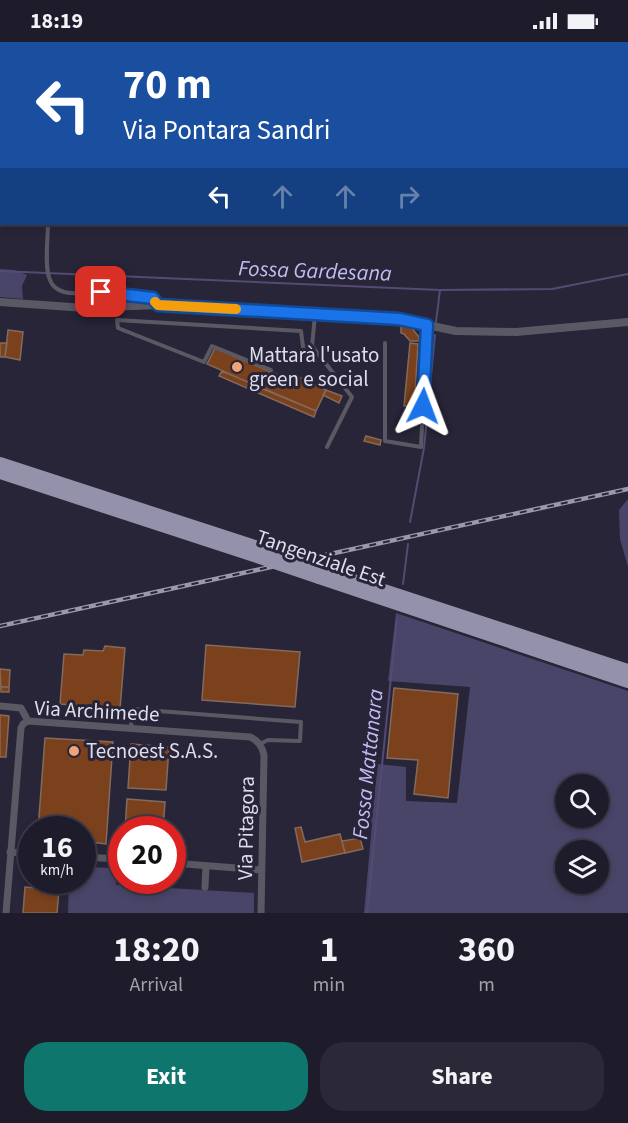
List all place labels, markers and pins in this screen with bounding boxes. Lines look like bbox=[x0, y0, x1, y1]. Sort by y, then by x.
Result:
pin bbox=[75, 266, 126, 317]
place label: Mattarà l'usato green e social bbox=[249, 340, 379, 394]
marker: Mattarà l'usato green e social bbox=[230, 360, 244, 374]
place label: Tecnoest S.A.S. bbox=[86, 736, 218, 766]
marker: Tecnoest S.A.S. bbox=[67, 744, 81, 758]

